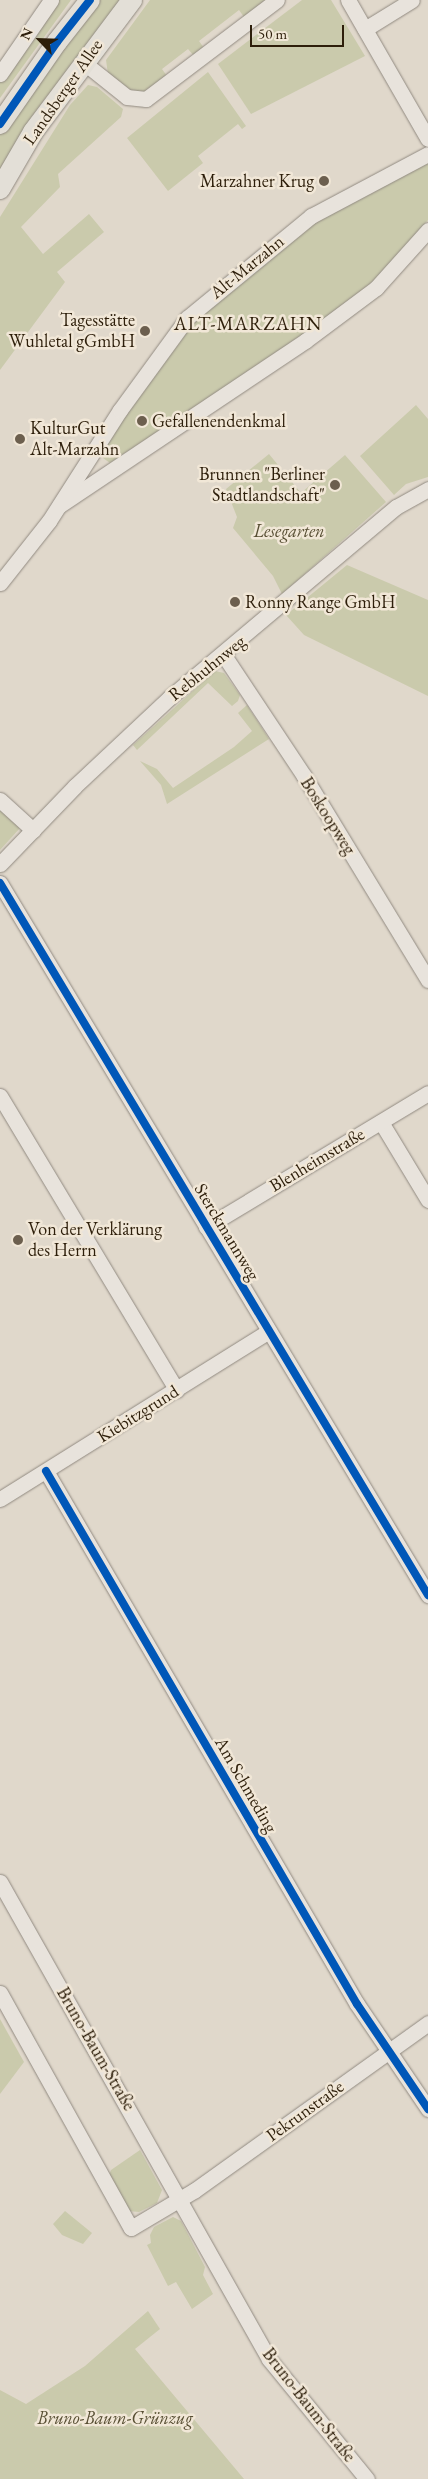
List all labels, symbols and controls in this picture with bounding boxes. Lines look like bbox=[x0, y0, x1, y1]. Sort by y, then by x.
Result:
north arrow bbox=[15, 15, 65, 65]
scale bar bbox=[253, 15, 347, 47]
text: 50 m bbox=[258, 24, 287, 43]
text: N bbox=[16, 25, 37, 43]
street label: Landsberger Allee bbox=[19, 35, 107, 149]
place label: Marzahner Krug bbox=[200, 170, 314, 192]
marker: Marzahner Krug bbox=[318, 175, 330, 187]
street label: Alt-Marzahn bbox=[206, 231, 288, 303]
place label: Tagesstätte Wuhletal gGmbH bbox=[9, 310, 135, 352]
district label: ALT-MARZAHN bbox=[172, 313, 324, 335]
marker: Tagesstätte Wuhletal gGmbH bbox=[139, 325, 151, 337]
place label: Gefallenendenkmal bbox=[152, 410, 286, 432]
marker: Gefallenendenkmal bbox=[136, 415, 148, 427]
place label: KulturGut Alt-Marzahn bbox=[30, 418, 119, 460]
marker: KulturGut Alt-Marzahn bbox=[14, 433, 26, 445]
place label: Brunnen "Berliner Stadtlandschaft" bbox=[199, 464, 325, 506]
marker: Brunnen "Berliner Stadtlandschaft" bbox=[329, 479, 341, 491]
park label: Lesegarten bbox=[253, 520, 325, 542]
place label: Ronny Range GmbH bbox=[245, 591, 395, 613]
marker: Ronny Range GmbH bbox=[229, 596, 241, 608]
street label: Rebhuhnweg bbox=[164, 630, 250, 706]
street label: Boskoopweg bbox=[296, 773, 360, 859]
street label: Blenheimstraße bbox=[266, 1123, 368, 1197]
street label: Sterckmannweg bbox=[190, 1180, 264, 1284]
place label: Von der Verklärung des Herrn bbox=[28, 1219, 162, 1262]
marker: Von der Verklärung des Herrn bbox=[12, 1234, 24, 1246]
street label: Kiebitzgrund bbox=[93, 1381, 183, 1447]
street label: Am Schmeding bbox=[210, 1733, 282, 1837]
street label: Bruno-Baum-Straße bbox=[52, 1983, 140, 2115]
street label: Pekrunstraße bbox=[262, 2076, 348, 2146]
street label: Bruno-Baum-Straße bbox=[258, 2344, 360, 2466]
park label: Bruno-Baum-Grünzug bbox=[37, 2407, 193, 2429]

